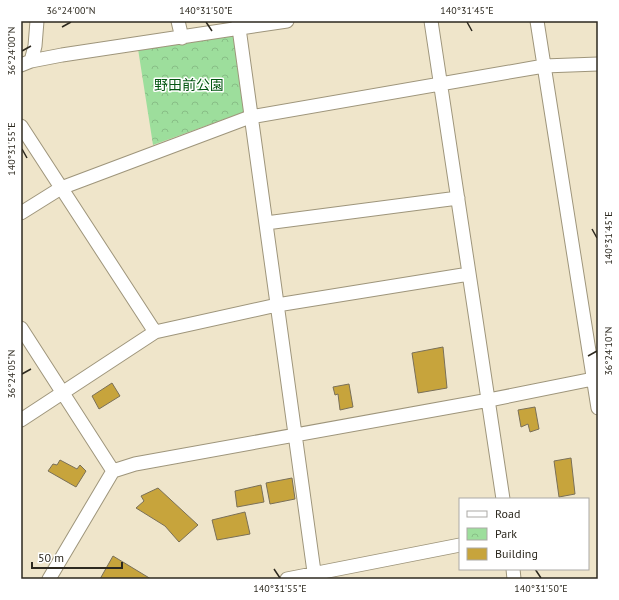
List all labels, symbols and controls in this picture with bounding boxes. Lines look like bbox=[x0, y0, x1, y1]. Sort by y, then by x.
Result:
text: 36°24'00"N bbox=[46, 4, 96, 17]
text: 140°31'50"E bbox=[179, 4, 233, 17]
text: 140°31'45"E bbox=[440, 4, 494, 17]
text: 36°24'00"N bbox=[5, 26, 18, 76]
park label: 野田前公園 bbox=[154, 76, 224, 94]
text: 140°31'55"E bbox=[5, 122, 18, 176]
text: 140°31'45"E bbox=[602, 211, 615, 265]
text: 36°24'10"N bbox=[602, 326, 615, 376]
text: 36°24'05"N bbox=[5, 349, 18, 399]
legend bbox=[459, 498, 589, 570]
text: Road bbox=[495, 506, 520, 521]
text: Park bbox=[495, 526, 517, 541]
scale bar bbox=[32, 544, 122, 570]
text: Building bbox=[495, 546, 538, 561]
text: 50 m bbox=[38, 550, 64, 565]
text: 140°31'55"E bbox=[253, 582, 307, 595]
text: 140°31'50"E bbox=[514, 582, 568, 595]

